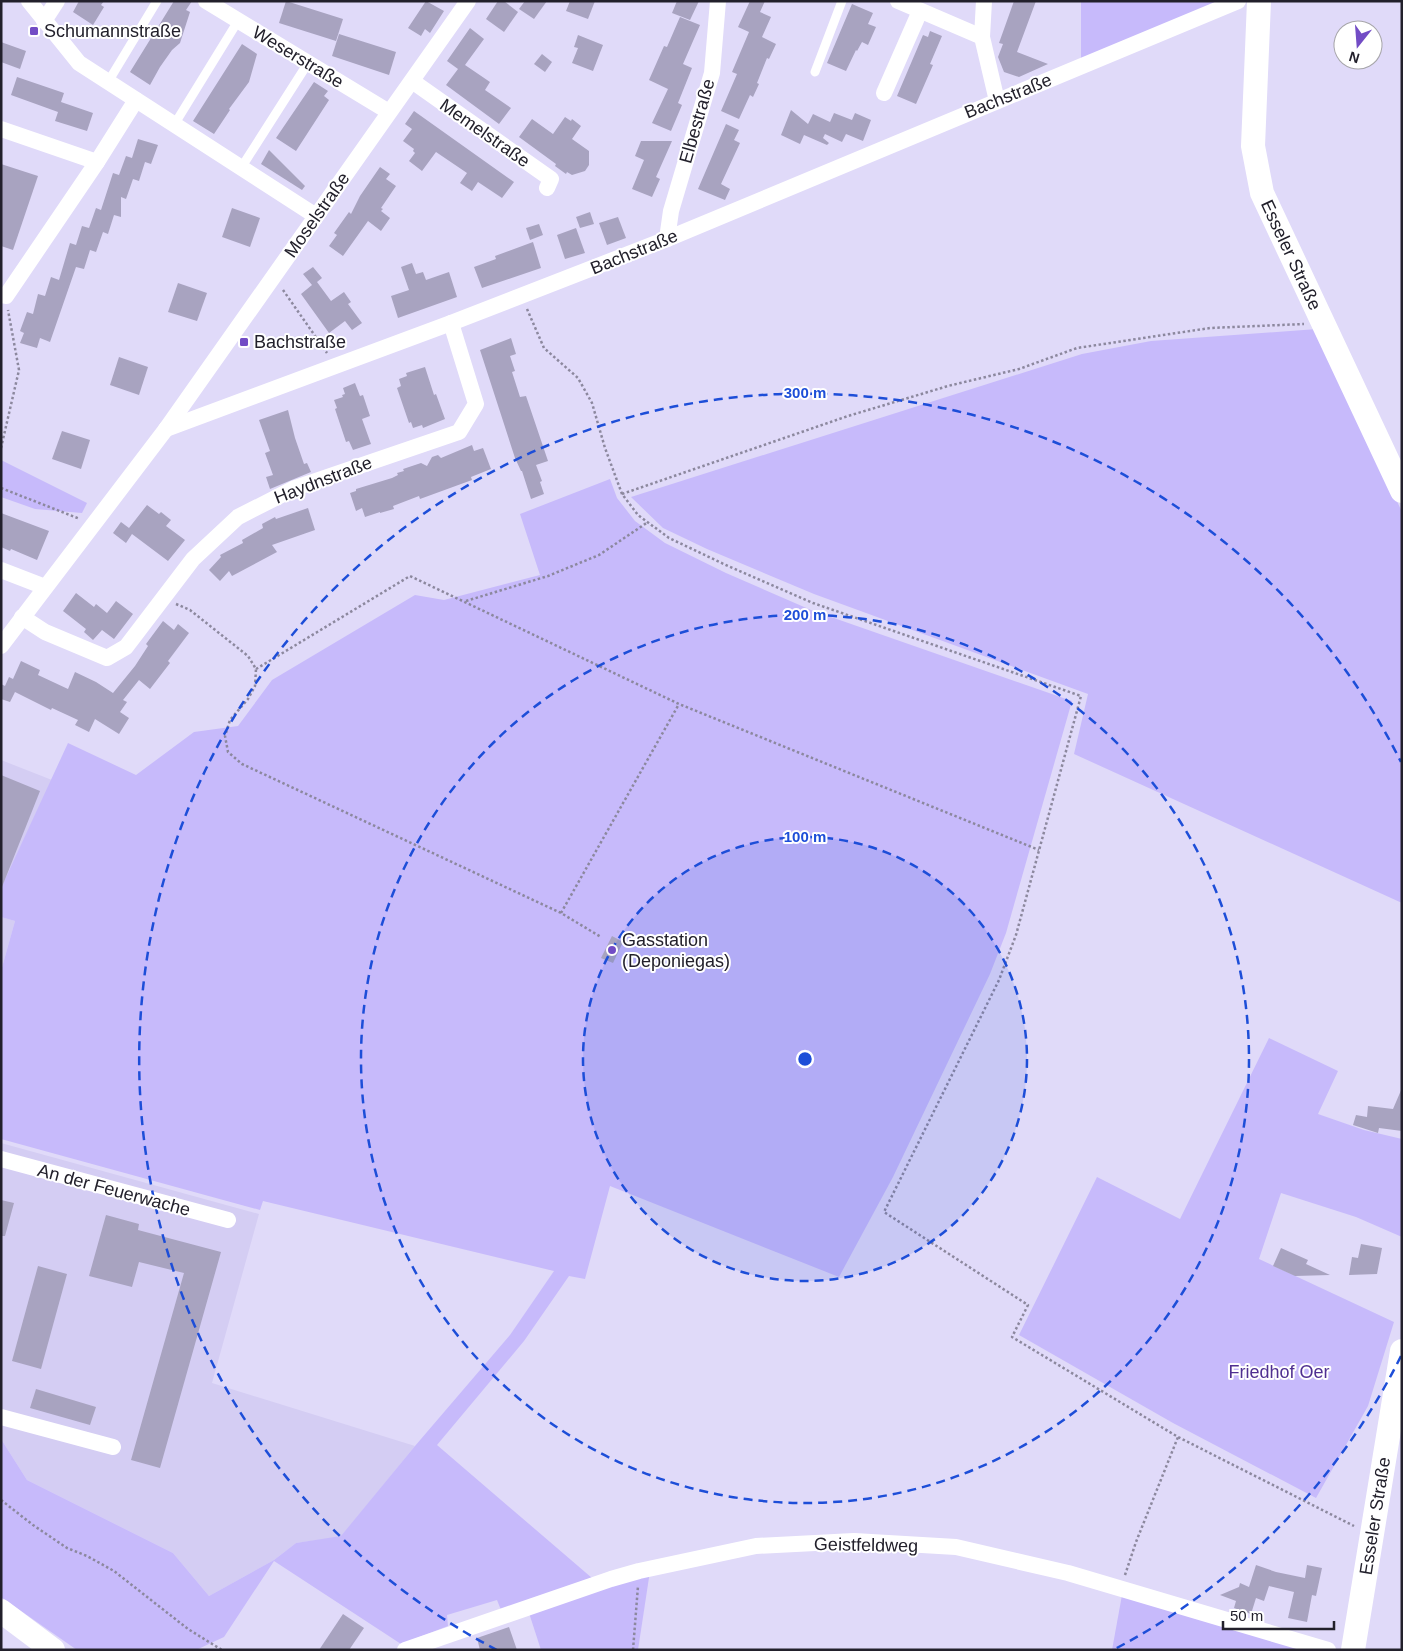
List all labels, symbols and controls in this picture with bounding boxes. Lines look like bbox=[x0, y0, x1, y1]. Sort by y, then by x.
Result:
north arrow bbox=[1333, 20, 1383, 70]
place label: Schumannstraße bbox=[44, 21, 181, 41]
street label: Weserstraße bbox=[249, 22, 347, 92]
marker: Schumannstraße bbox=[28, 25, 40, 37]
text: N bbox=[1347, 48, 1361, 67]
street label: Bachstraße bbox=[962, 69, 1054, 123]
street label: Elbestraße bbox=[675, 76, 719, 166]
street label: Memelstraße bbox=[436, 95, 534, 171]
street label: Moselstraße bbox=[280, 169, 354, 261]
street label: Esseler Straße bbox=[1257, 197, 1325, 313]
street label: Bachstraße bbox=[588, 225, 680, 279]
place label: Bachstraße bbox=[254, 332, 346, 352]
marker: Bachstraße bbox=[238, 336, 250, 348]
text: 300 m bbox=[784, 384, 826, 401]
street label: Haydnstraße bbox=[271, 452, 375, 508]
text: 200 m bbox=[784, 606, 826, 623]
text: 100 m bbox=[784, 828, 826, 845]
place label: Gasstation (Deponiegas) bbox=[622, 930, 730, 971]
marker: Gasstation (Deponiegas) bbox=[606, 944, 618, 956]
centre of rings bbox=[796, 1050, 814, 1068]
street label: An der Feuerwache bbox=[36, 1160, 192, 1220]
park label: Friedhof Oer bbox=[1228, 1362, 1330, 1382]
street label: Esseler Straße bbox=[1356, 1456, 1394, 1576]
street label: Geistfeldweg bbox=[814, 1534, 918, 1556]
scale bar bbox=[1223, 1598, 1334, 1630]
text: 50 m bbox=[1230, 1607, 1263, 1624]

